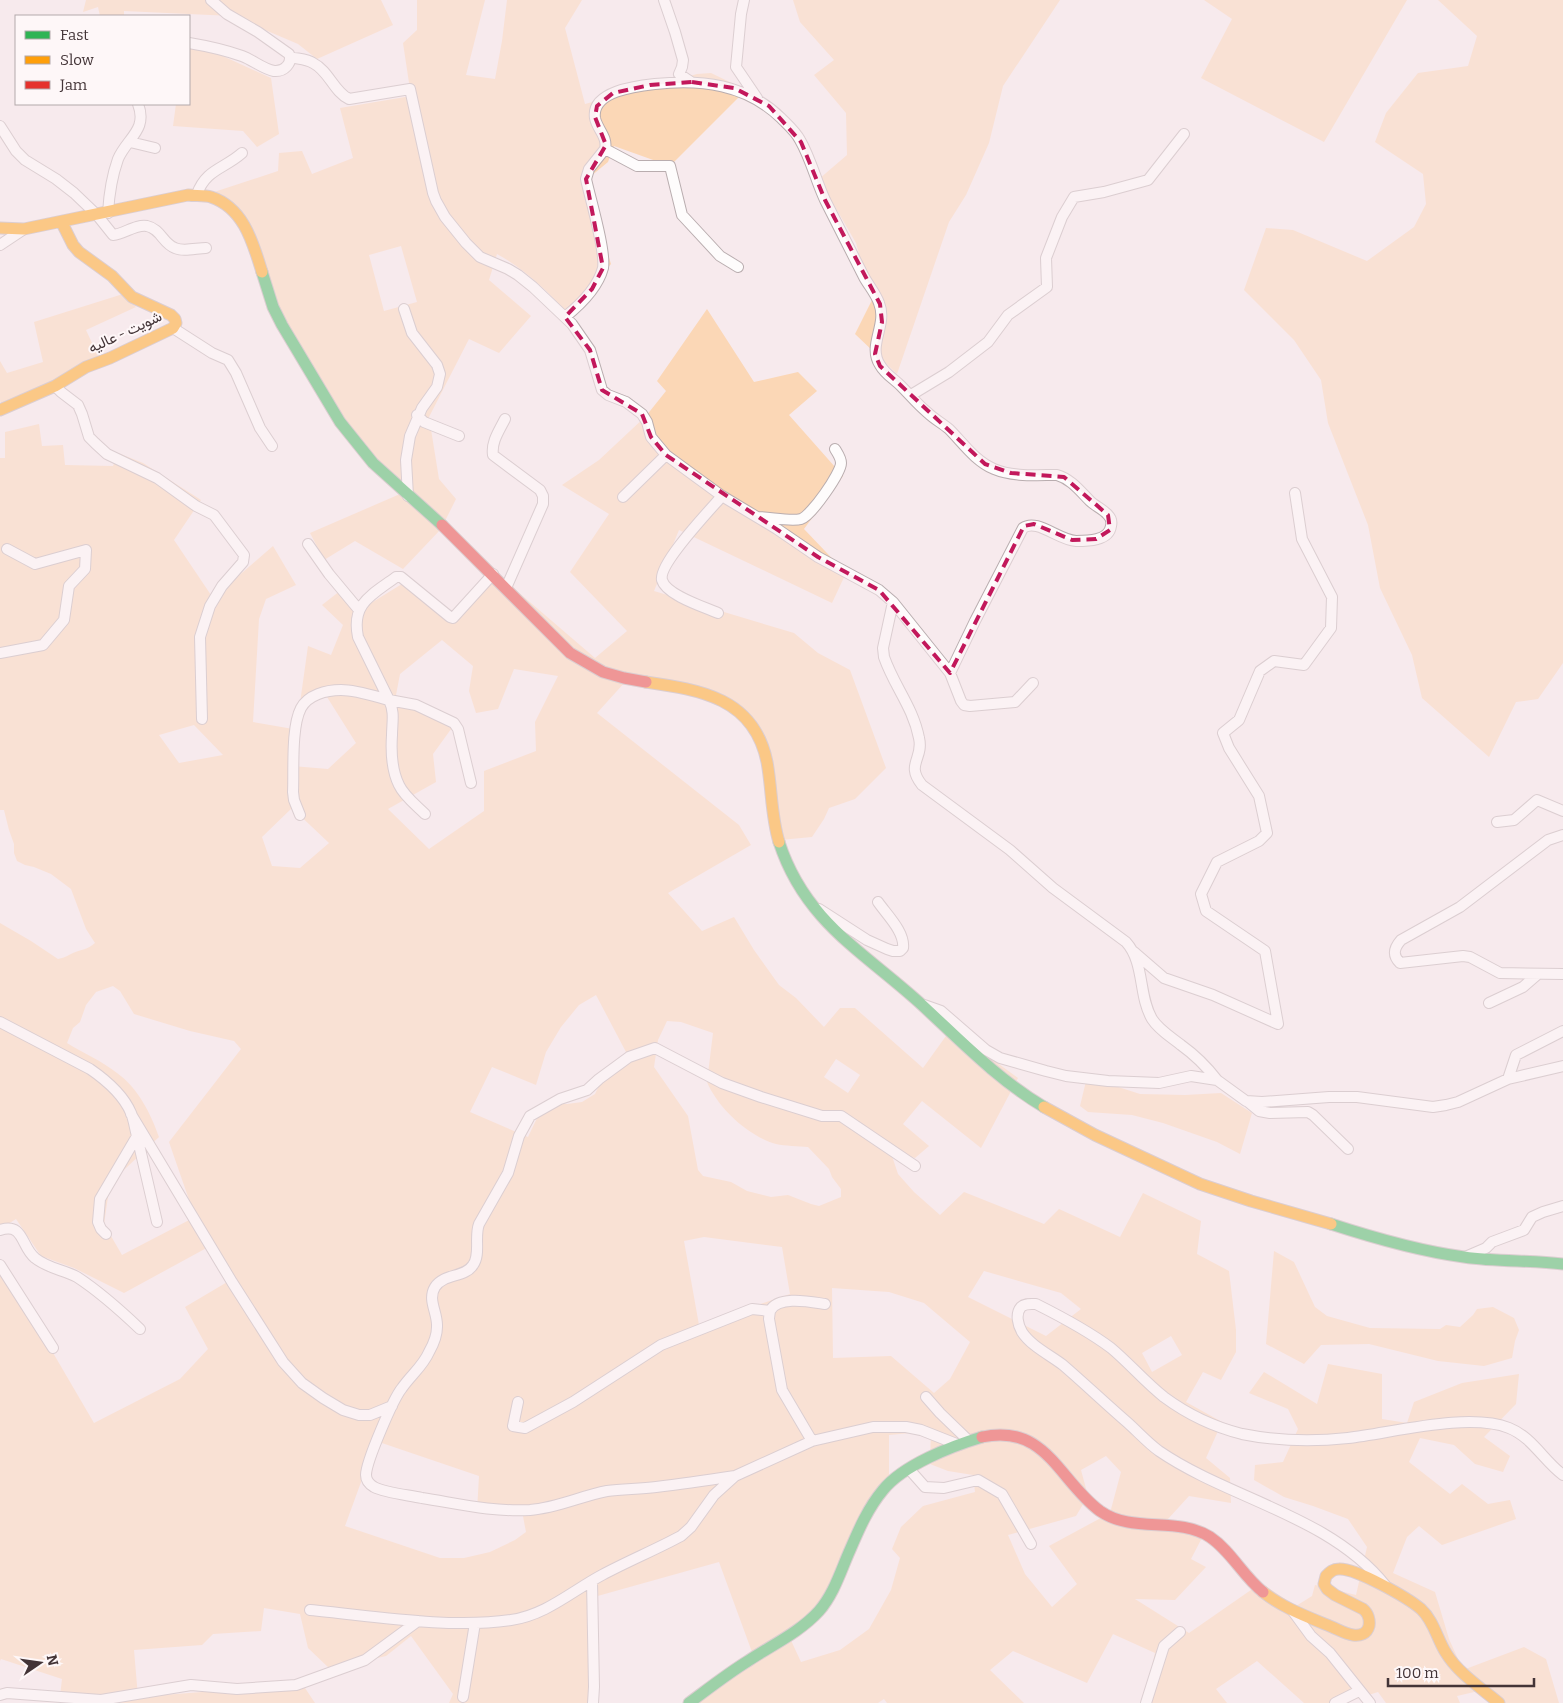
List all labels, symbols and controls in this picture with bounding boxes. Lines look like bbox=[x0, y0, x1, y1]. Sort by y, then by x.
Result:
legend bbox=[15, 15, 190, 105]
text: Fast bbox=[60, 26, 89, 44]
text: Slow bbox=[60, 51, 95, 69]
text: Jam bbox=[59, 76, 88, 94]
street label: شويت - عاليه bbox=[85, 307, 165, 357]
north arrow bbox=[15, 1638, 65, 1688]
text: N bbox=[43, 1653, 62, 1668]
scale bar bbox=[1388, 1656, 1534, 1688]
text: 100 m bbox=[1396, 1664, 1439, 1682]

